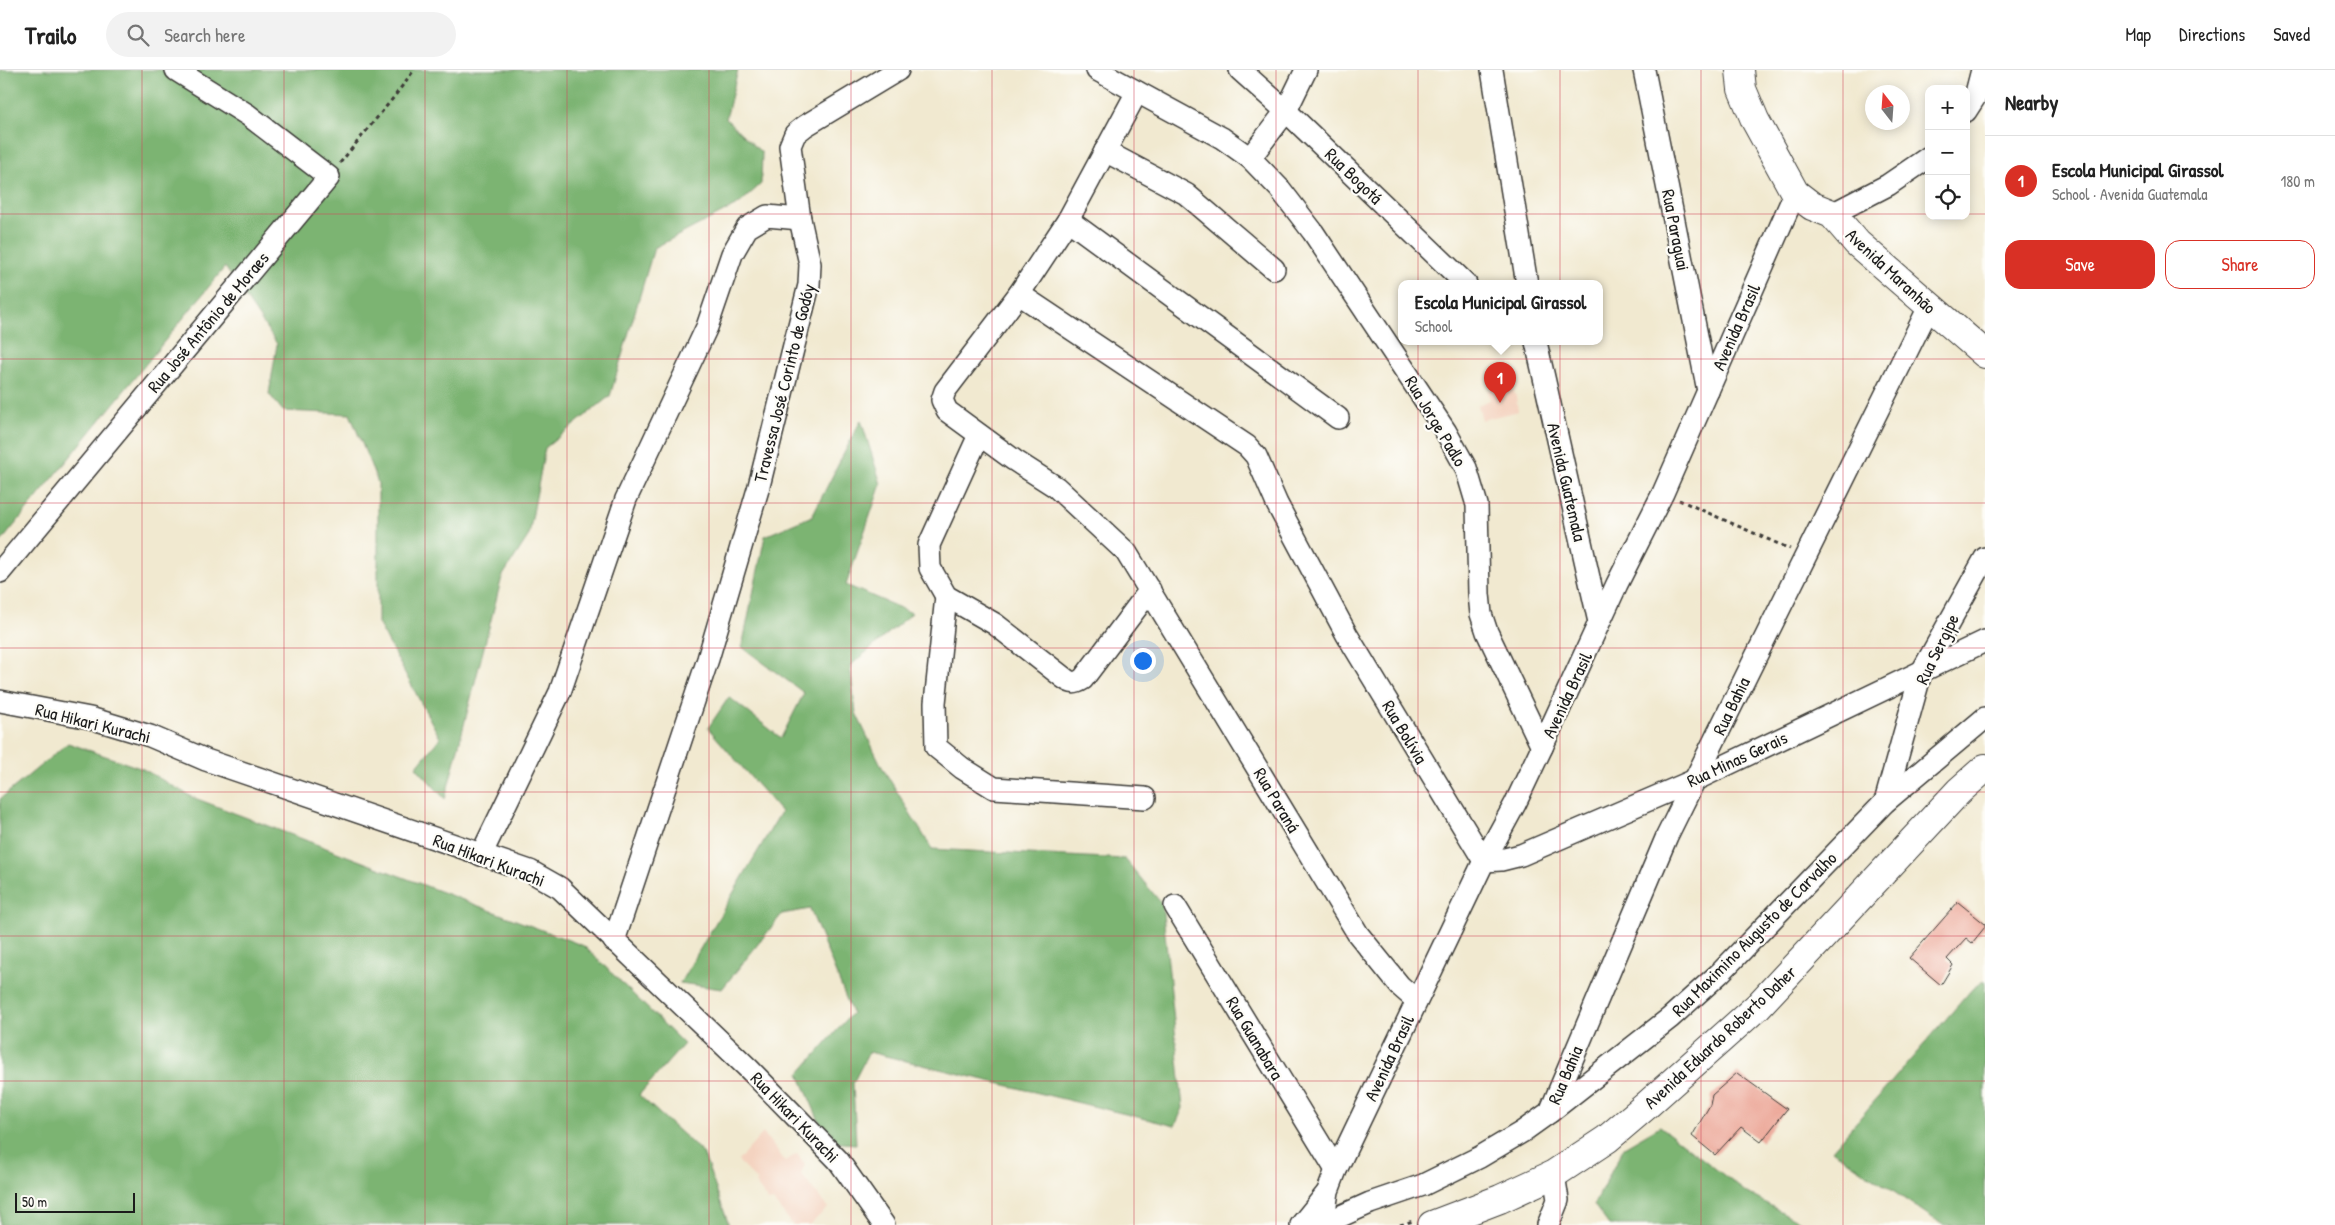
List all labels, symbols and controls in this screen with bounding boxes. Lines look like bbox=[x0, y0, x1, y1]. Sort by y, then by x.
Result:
search box bbox=[106, 12, 456, 57]
text: Trailo bbox=[25, 19, 76, 51]
icon: search bbox=[124, 21, 152, 49]
text: Search here bbox=[164, 22, 246, 48]
text: Map bbox=[2126, 22, 2151, 47]
text: Directions bbox=[2179, 22, 2245, 47]
text: Saved bbox=[2273, 22, 2310, 47]
north arrow bbox=[1865, 85, 1910, 130]
map controls bbox=[1925, 85, 1970, 220]
button: + bbox=[1925, 85, 1970, 130]
text: Nearby bbox=[2005, 88, 2058, 117]
button: − bbox=[1925, 130, 1970, 175]
street label: Rua Bogotá bbox=[1320, 142, 1388, 210]
text: Escola Municipal Girassol bbox=[2052, 157, 2223, 183]
text: 1 bbox=[2018, 170, 2024, 192]
text: 180 m bbox=[2281, 170, 2315, 192]
button: locate bbox=[1925, 175, 1970, 220]
text: School · Avenida Guatemala bbox=[2052, 183, 2207, 205]
street label: Rua Paraguai bbox=[1656, 187, 1696, 273]
street label: Avenida Maranhão bbox=[1840, 223, 1942, 319]
button: Save bbox=[2005, 240, 2155, 289]
button: Share bbox=[2165, 240, 2315, 289]
street label: Rua José Antônio de Moraes bbox=[142, 246, 275, 398]
popup bbox=[1398, 280, 1603, 345]
street label: Avenida Brasil bbox=[1706, 280, 1766, 374]
street label: Travessa José Corinto de Godóy bbox=[747, 281, 821, 485]
text: Escola Municipal Girassol bbox=[1415, 289, 1586, 315]
text: School bbox=[1415, 315, 1452, 337]
pin: 1 bbox=[1484, 362, 1516, 403]
street label: Rua Jorge Padlo bbox=[1399, 371, 1473, 471]
street label: Avenida Guatemala bbox=[1541, 420, 1593, 544]
street label: Rua Sergipe bbox=[1909, 609, 1965, 689]
your location bbox=[1130, 648, 1156, 674]
street label: Avenida Brasil bbox=[1536, 648, 1598, 742]
street label: Rua Bahia bbox=[1706, 673, 1756, 739]
street label: Rua Bolívia bbox=[1376, 696, 1434, 768]
street label: Rua Hikari Kurachi bbox=[33, 697, 153, 749]
street label: Rua Minas Gerais bbox=[1683, 725, 1791, 793]
street label: Rua Paraná bbox=[1248, 763, 1306, 837]
street label: Rua Hikari Kurachi bbox=[430, 827, 548, 893]
street label: Rua Maximino Augusto de Carvalho bbox=[1666, 846, 1842, 1022]
street label: Avenida Eduardo Roberto Daher bbox=[1638, 960, 1802, 1114]
street label: Rua Guanabara bbox=[1220, 992, 1290, 1084]
street label: Avenida Brasil bbox=[1358, 1011, 1420, 1105]
street label: Rua Bahia bbox=[1541, 1042, 1589, 1108]
street label: Rua Hikari Kurachi bbox=[745, 1066, 845, 1168]
scale bar bbox=[15, 1190, 135, 1213]
text: 50 m bbox=[22, 1192, 47, 1211]

